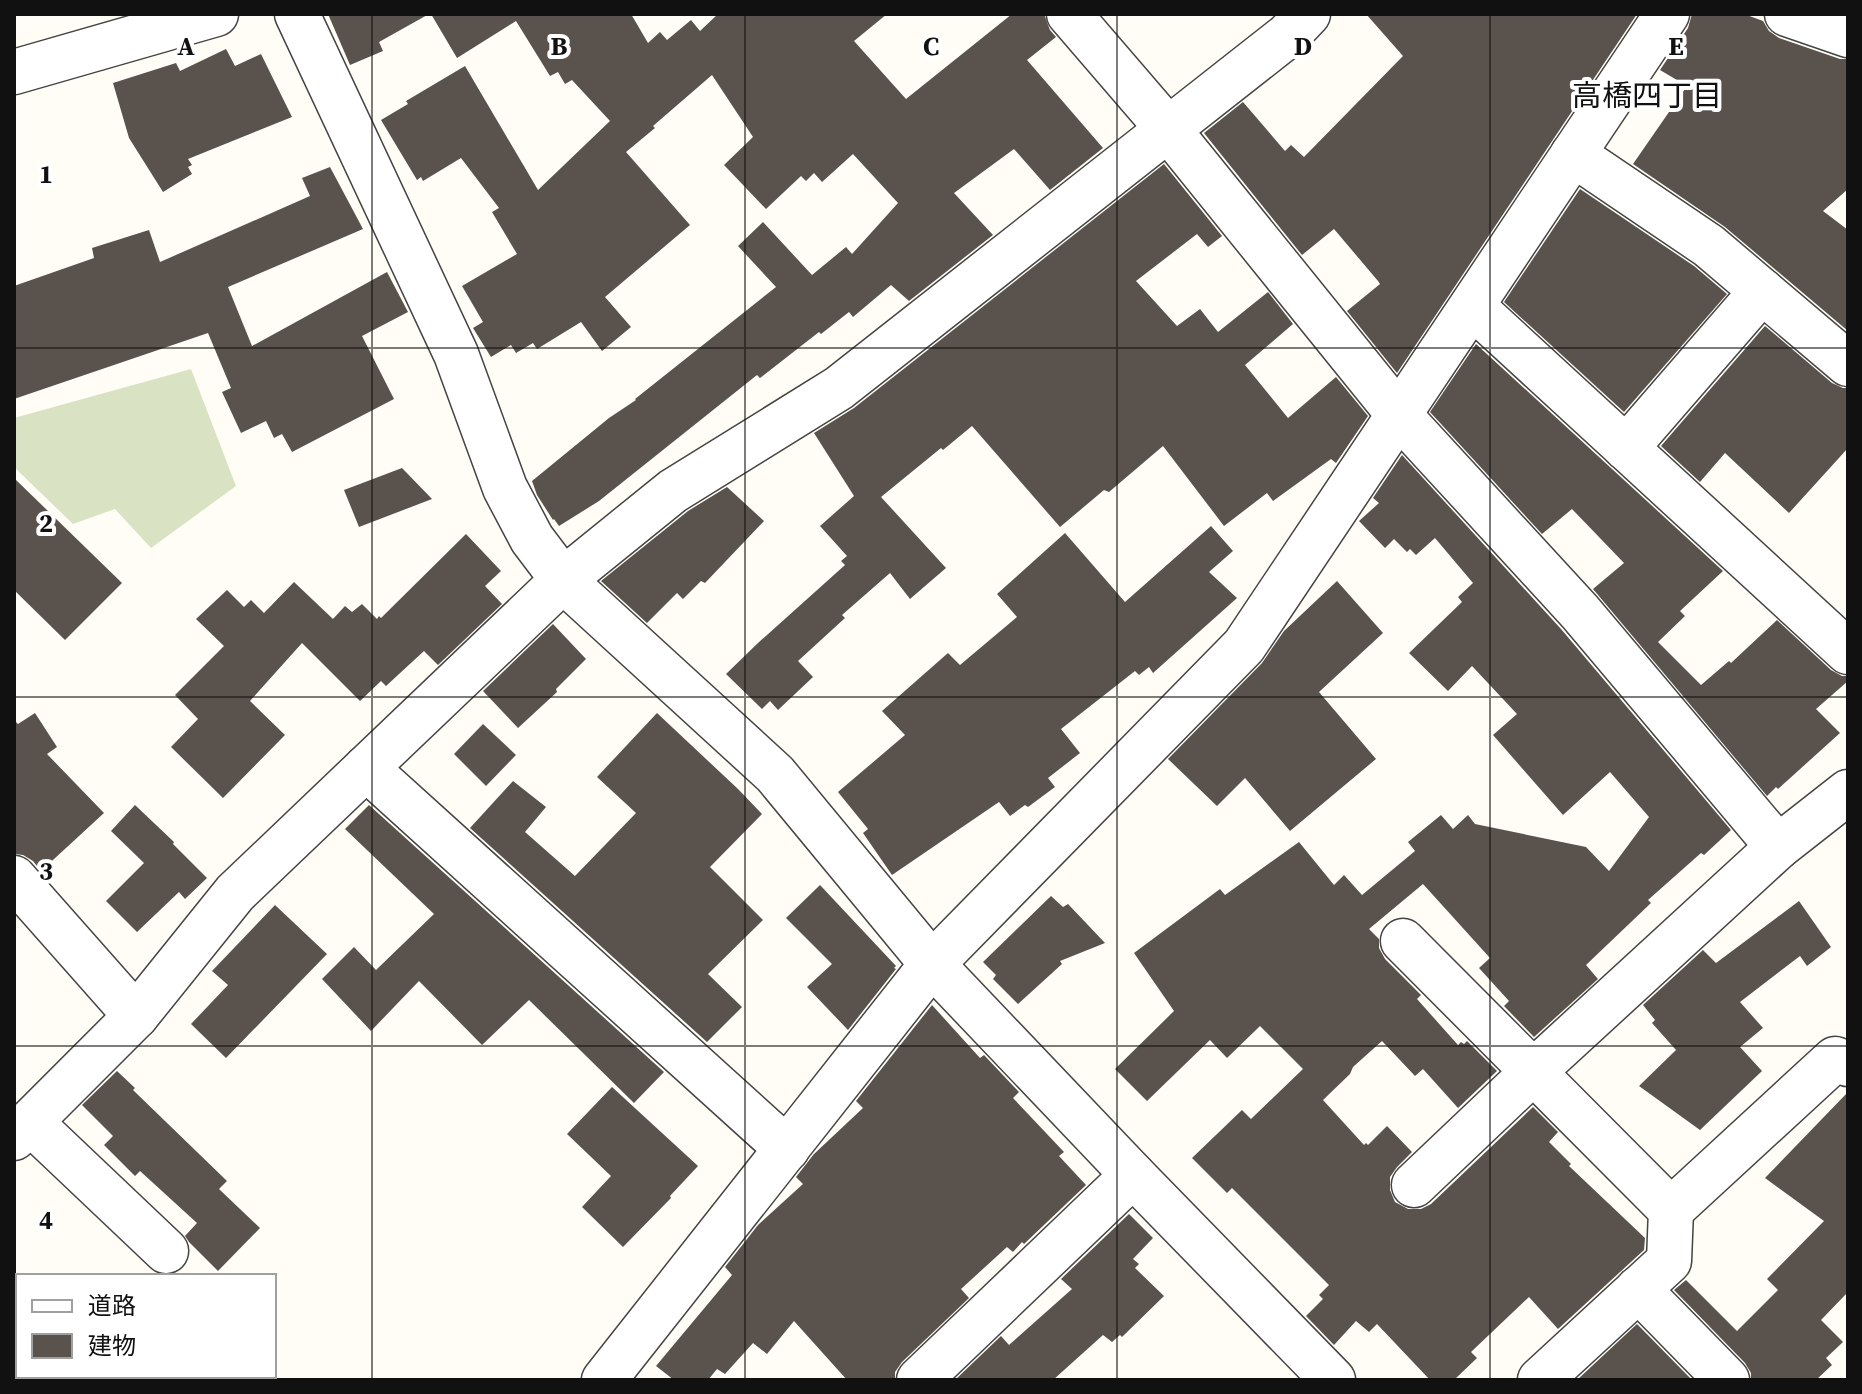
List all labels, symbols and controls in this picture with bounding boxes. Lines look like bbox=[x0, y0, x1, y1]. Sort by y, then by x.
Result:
text: A bbox=[177, 28, 195, 64]
text: B bbox=[551, 28, 568, 64]
text: C bbox=[923, 28, 939, 64]
text: D bbox=[1294, 28, 1312, 64]
text: E bbox=[1668, 28, 1684, 64]
district label: 高橋四丁目 bbox=[1572, 75, 1722, 116]
text: 1 bbox=[39, 156, 53, 192]
text: 2 bbox=[39, 505, 53, 541]
text: 3 bbox=[39, 853, 53, 889]
text: 4 bbox=[39, 1202, 53, 1238]
legend bbox=[16, 1274, 276, 1378]
text: 道路 bbox=[88, 1289, 136, 1322]
text: 建物 bbox=[88, 1329, 136, 1362]

